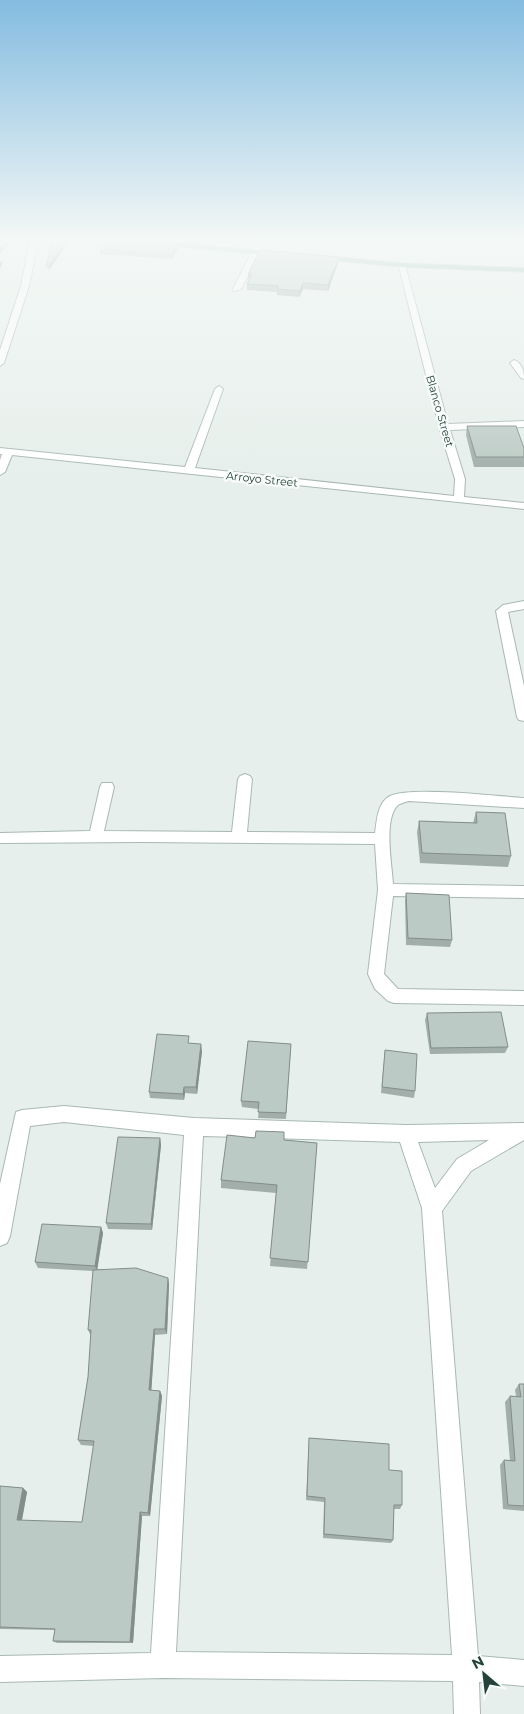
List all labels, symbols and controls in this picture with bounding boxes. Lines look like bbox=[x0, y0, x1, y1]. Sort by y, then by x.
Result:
street label: Blanco Street bbox=[423, 373, 457, 449]
street label: Arroyo Street bbox=[225, 468, 299, 490]
north arrow bbox=[459, 1649, 509, 1699]
text: N bbox=[469, 1652, 487, 1673]

